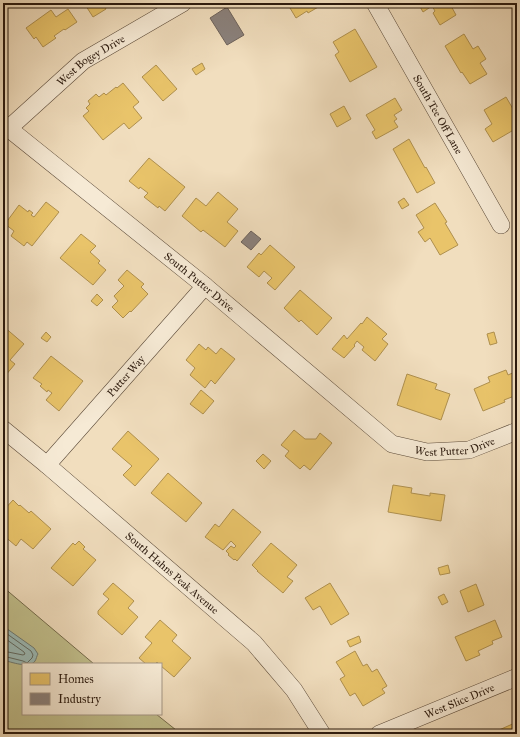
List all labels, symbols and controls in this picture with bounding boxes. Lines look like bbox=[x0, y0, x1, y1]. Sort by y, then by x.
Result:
street label: West Bogey Drive bbox=[54, 32, 127, 88]
street label: South Tee Off Lane bbox=[411, 72, 466, 157]
street label: South Putter Drive bbox=[162, 249, 237, 315]
street label: Putter Way bbox=[104, 352, 148, 399]
street label: West Putter Drive bbox=[414, 434, 497, 459]
street label: South Hahns Peak Avenue bbox=[123, 529, 222, 617]
legend bbox=[22, 663, 162, 715]
text: Homes bbox=[58, 672, 94, 686]
street label: West Slice Drive bbox=[423, 680, 497, 721]
text: Industry bbox=[58, 692, 101, 706]

